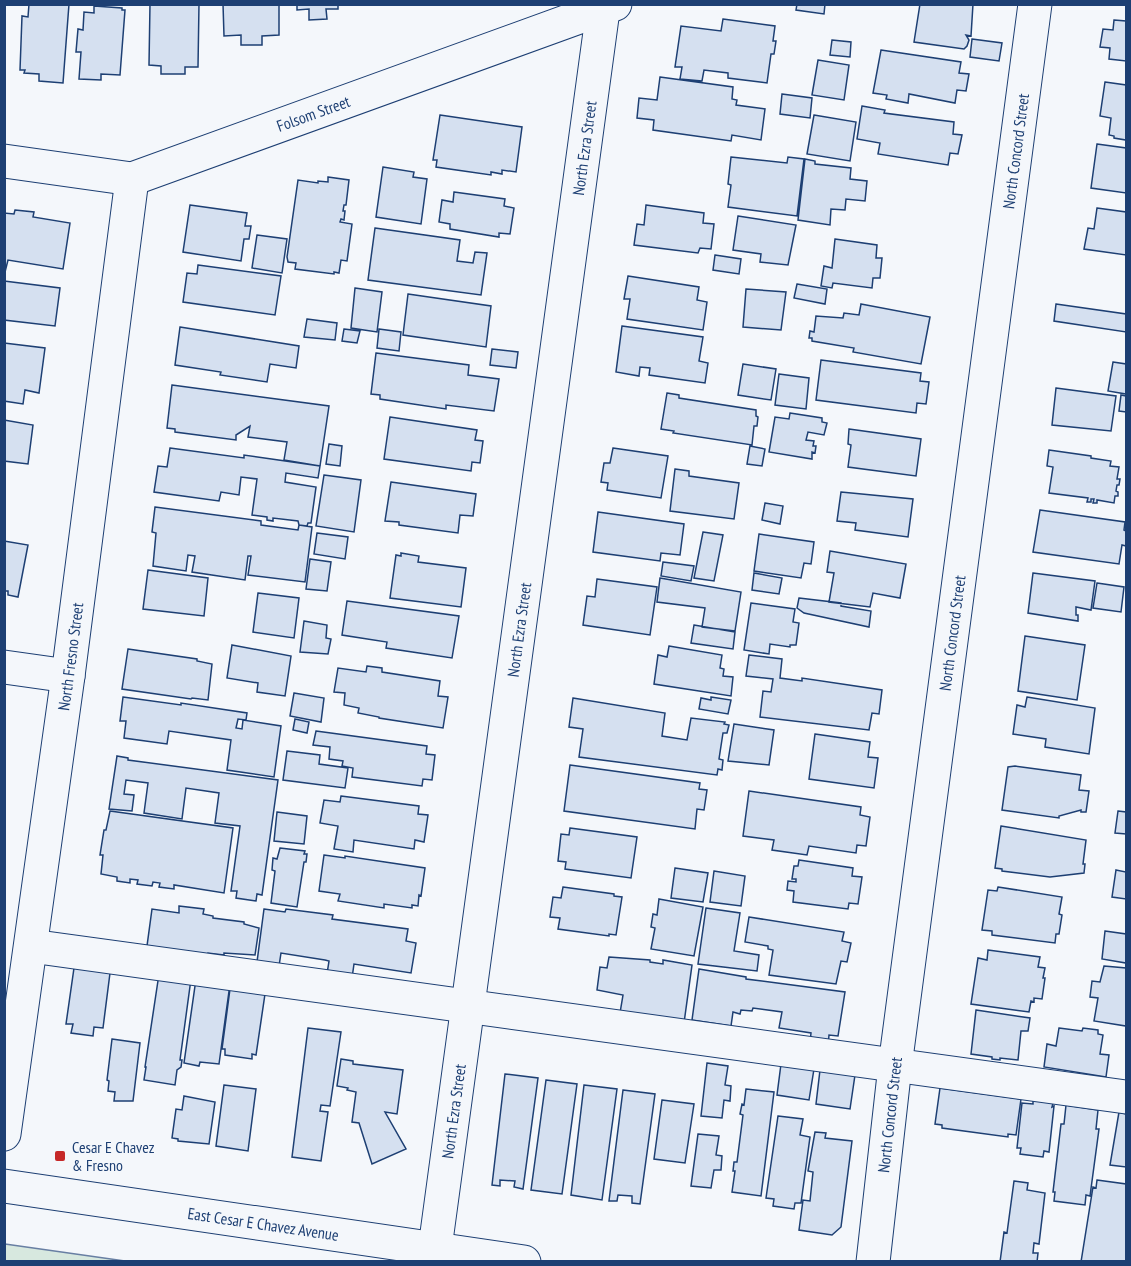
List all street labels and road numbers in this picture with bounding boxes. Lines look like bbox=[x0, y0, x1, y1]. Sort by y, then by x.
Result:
street label: Folsom Street bbox=[274, 91, 353, 136]
street label: North Concord Street bbox=[998, 92, 1033, 210]
street label: North Ezra Street bbox=[568, 99, 601, 197]
street label: North Concord Street bbox=[935, 573, 970, 692]
street label: North Ezra Street bbox=[503, 581, 535, 678]
street label: North Fresno Street bbox=[53, 601, 87, 712]
street label: North Concord Street bbox=[873, 1055, 906, 1174]
street label: North Ezra Street bbox=[437, 1062, 470, 1160]
street label: East Cesar E Chavez Avenue bbox=[186, 1203, 340, 1245]

